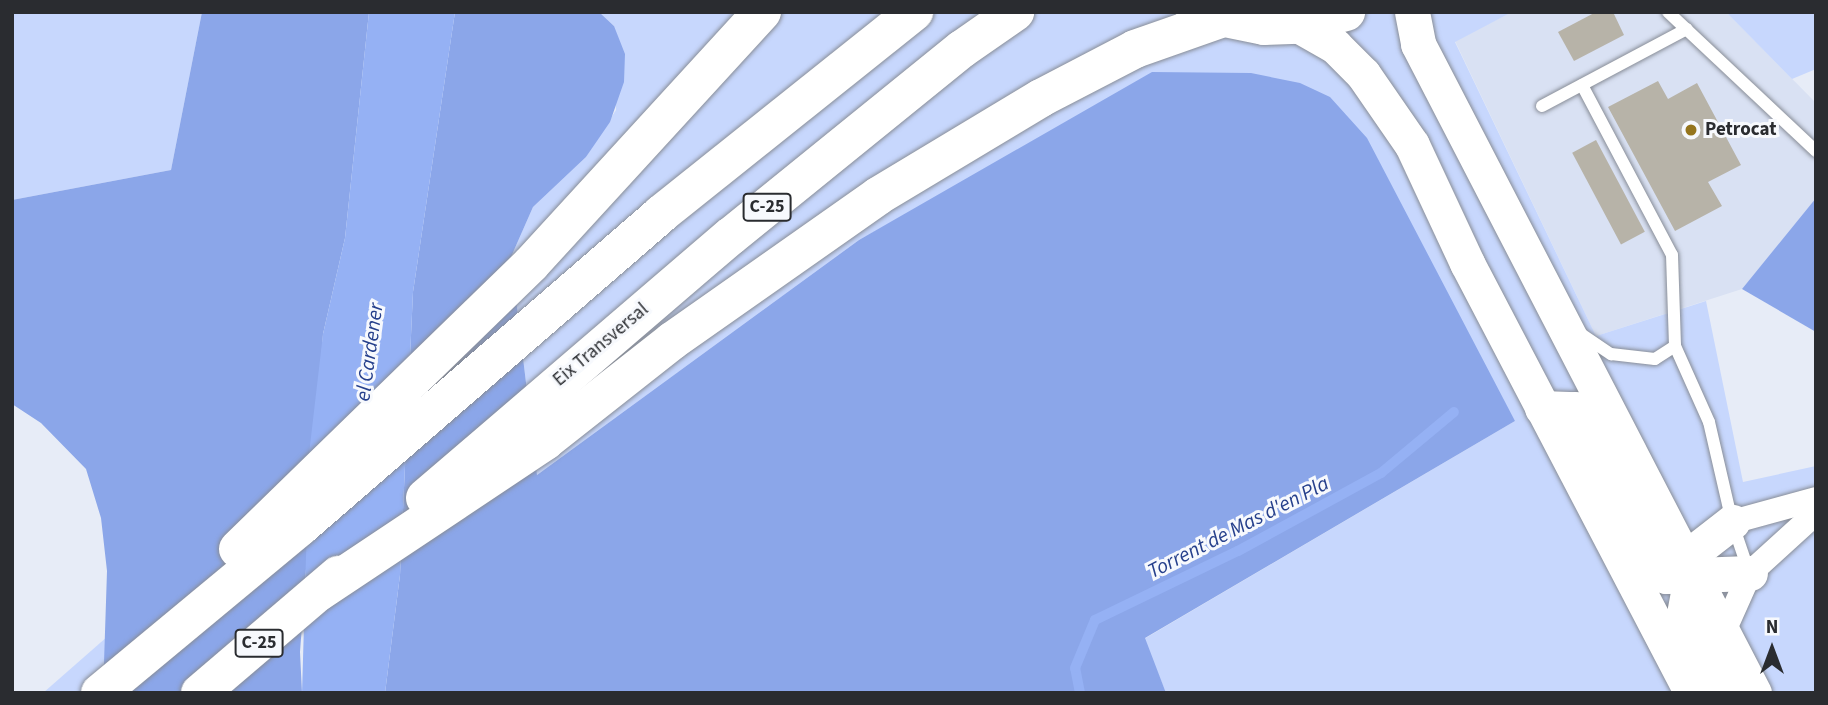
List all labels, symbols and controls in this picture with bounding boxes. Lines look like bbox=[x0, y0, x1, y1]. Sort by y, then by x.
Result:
place label: Petrocat bbox=[1705, 119, 1776, 141]
marker: Petrocat bbox=[1683, 122, 1699, 138]
road number: C-25 bbox=[742, 192, 792, 222]
street label: Eix Transversal bbox=[549, 299, 653, 391]
water label: el Cardener bbox=[350, 301, 388, 403]
water label: Torrent de Mas d'en Pla bbox=[1143, 470, 1333, 584]
north arrow bbox=[1737, 614, 1807, 684]
text: N bbox=[1766, 614, 1778, 641]
road number: C-25 bbox=[234, 628, 284, 658]

